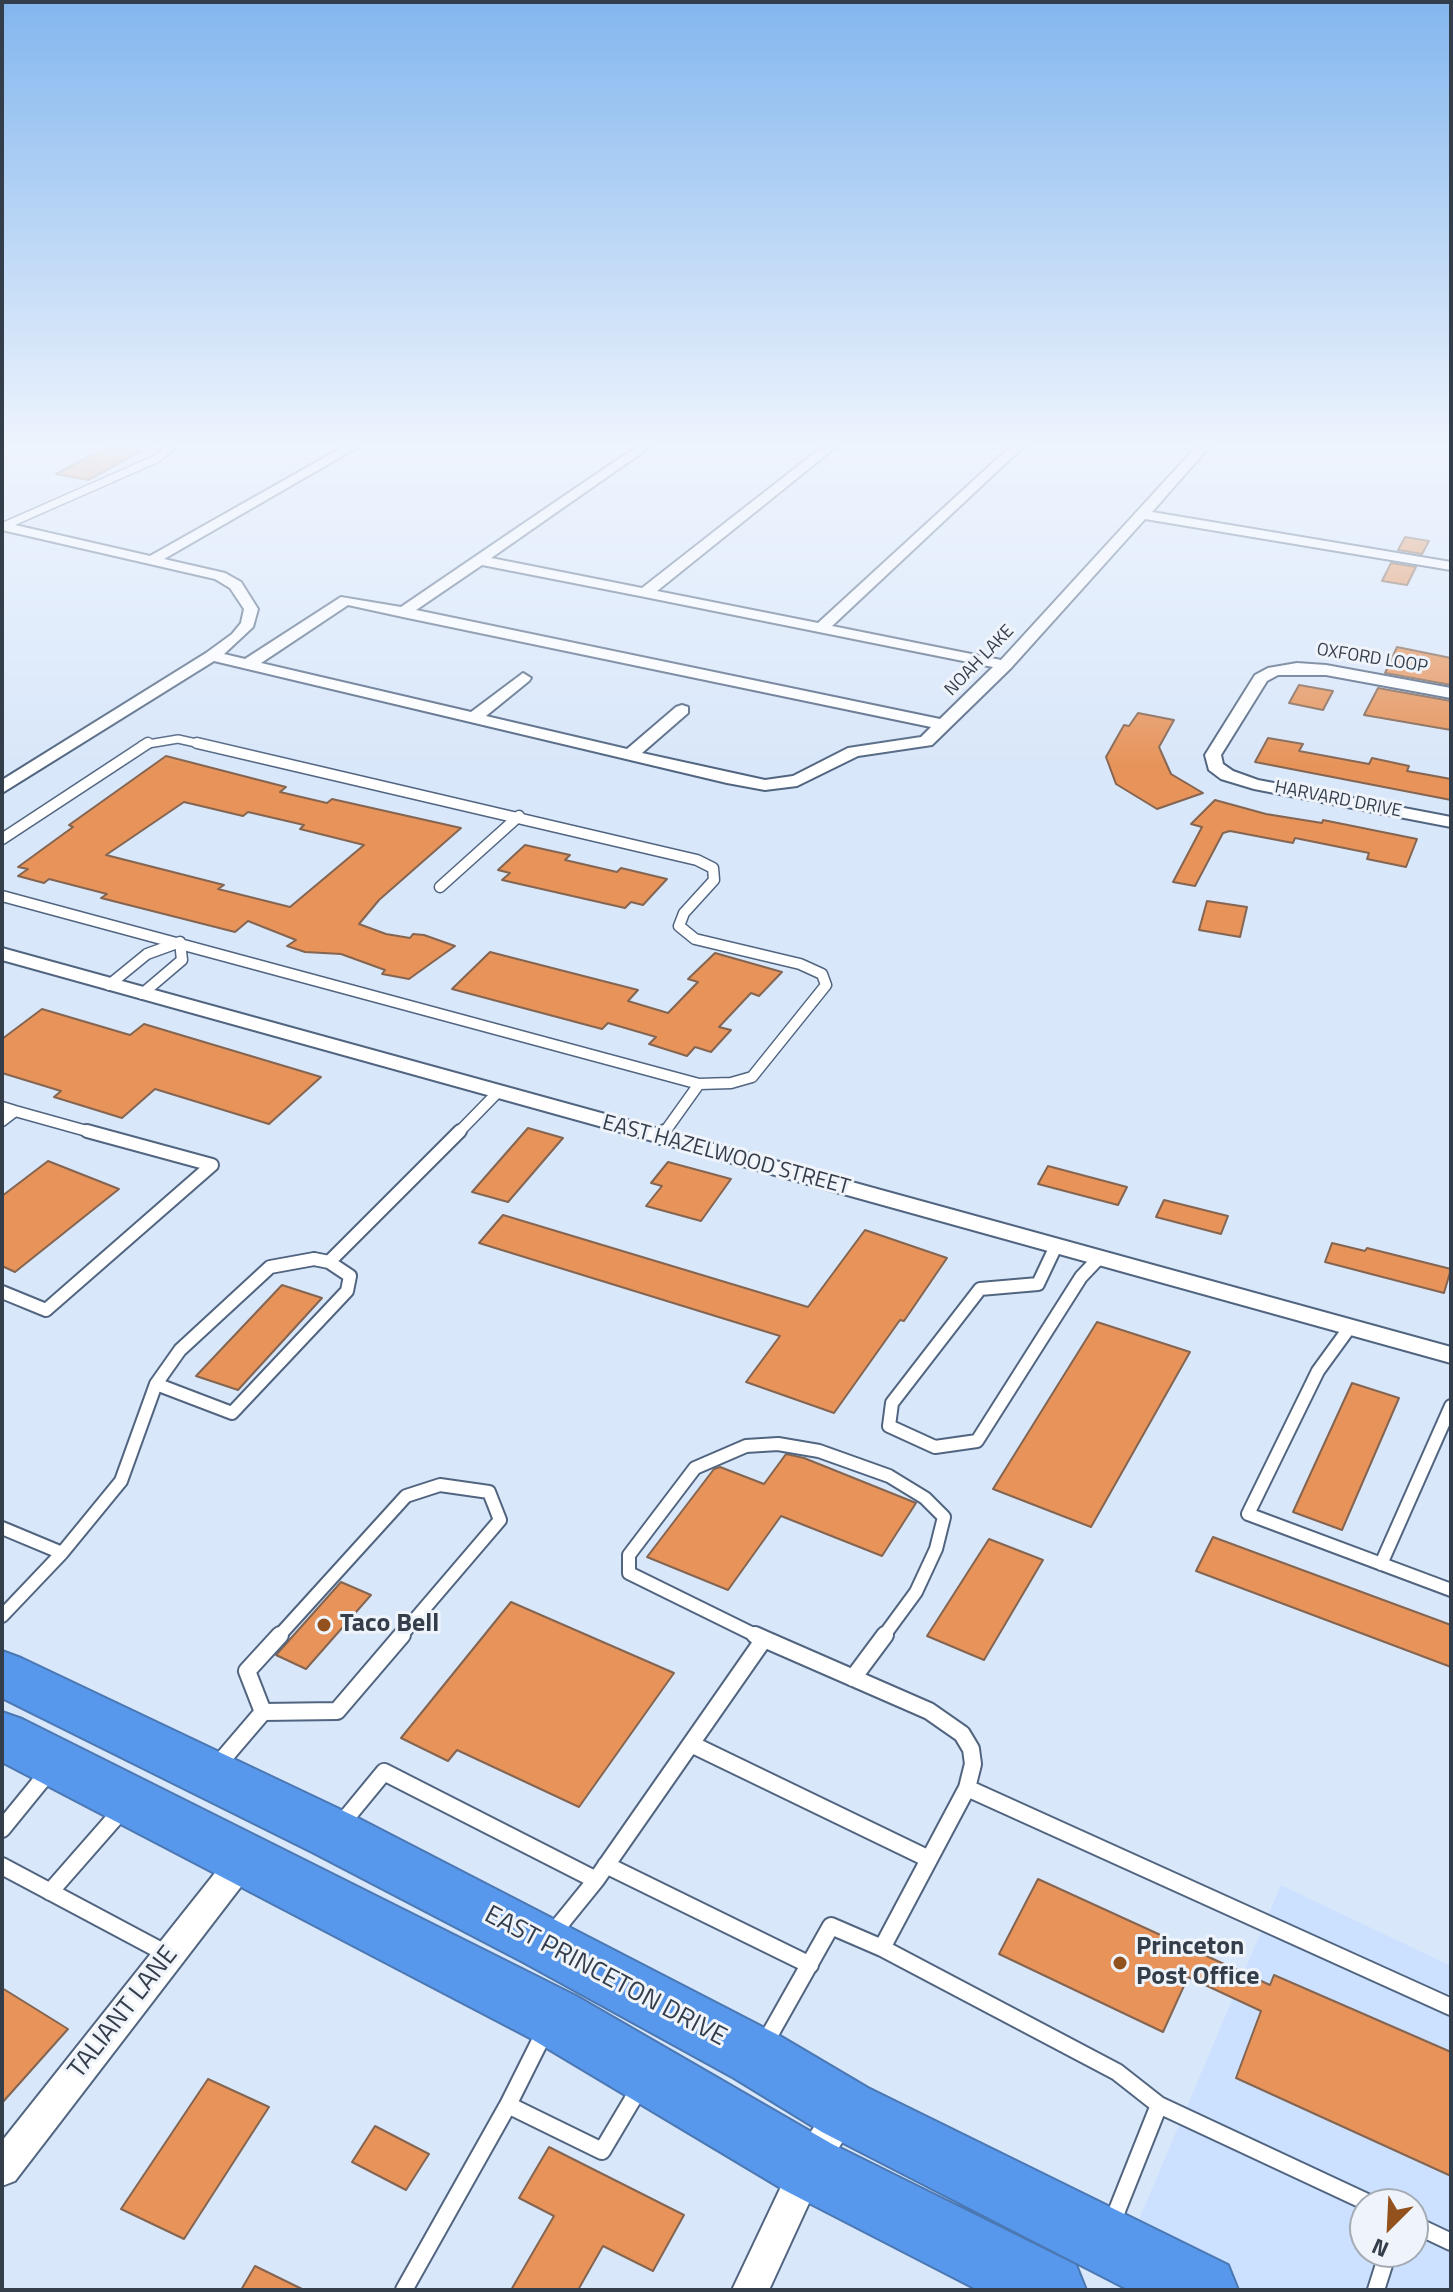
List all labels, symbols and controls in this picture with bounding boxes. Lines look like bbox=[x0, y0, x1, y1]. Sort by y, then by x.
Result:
street label: NOAH LAKE bbox=[941, 621, 1019, 701]
street label: OXFORD LOOP bbox=[1315, 640, 1429, 678]
street label: HARVARD DRIVE bbox=[1273, 777, 1403, 823]
street label: EAST HAZELWOOD STREET bbox=[599, 1110, 853, 1202]
place label: Taco Bell bbox=[340, 1609, 439, 1641]
marker: Taco Bell bbox=[315, 1616, 333, 1634]
street label: EAST PRINCETON DRIVE bbox=[479, 1900, 731, 2054]
place label: Princeton Post Office bbox=[1136, 1932, 1260, 1994]
street label: TALIANT LANE bbox=[63, 1941, 185, 2085]
marker: Princeton Post Office bbox=[1111, 1954, 1129, 1972]
north arrow bbox=[1349, 2188, 1429, 2268]
text: N bbox=[1366, 2229, 1394, 2267]

